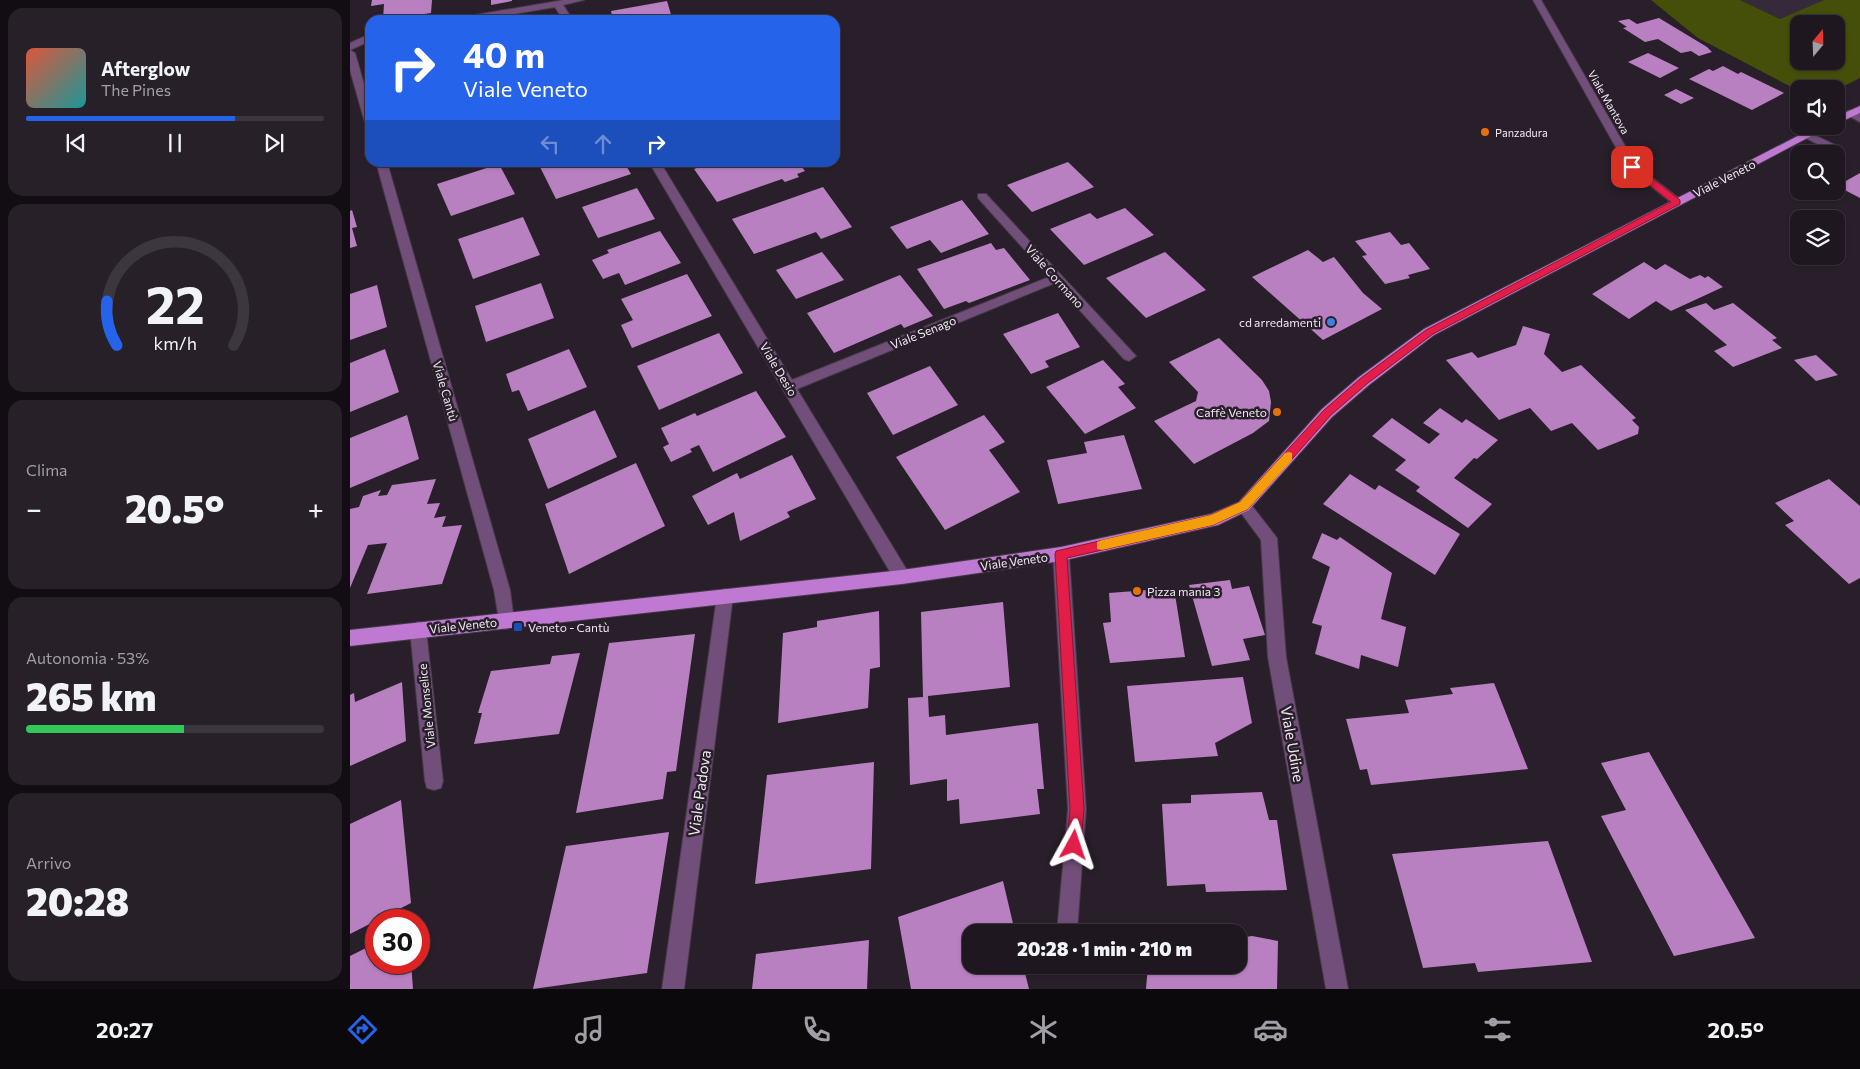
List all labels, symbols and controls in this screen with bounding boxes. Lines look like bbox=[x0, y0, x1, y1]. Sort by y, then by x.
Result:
north arrow bbox=[1790, 15, 1845, 70]
map controls bbox=[1790, 15, 1845, 265]
text: 40 m bbox=[463, 32, 545, 75]
icon: right bbox=[380, 35, 445, 100]
text: Afterglow bbox=[101, 57, 190, 80]
street label: Viale Mantova bbox=[1586, 68, 1632, 136]
text: Viale Veneto bbox=[463, 75, 588, 102]
text: The Pines bbox=[101, 80, 171, 99]
button: sound bbox=[1790, 80, 1845, 135]
marker: Panzadura bbox=[1479, 126, 1491, 138]
place label: Panzadura bbox=[1495, 126, 1548, 139]
icon: previous bbox=[62, 129, 90, 157]
icon: pause bbox=[161, 129, 189, 157]
icon: next bbox=[260, 129, 288, 157]
icon: left bbox=[536, 130, 564, 158]
icon: ahead bbox=[589, 130, 617, 158]
icon: right bbox=[642, 130, 670, 158]
button: search bbox=[1790, 145, 1845, 200]
pin bbox=[1611, 146, 1653, 188]
icon: arrive bbox=[1618, 153, 1646, 181]
street label: Viale Veneto bbox=[1690, 156, 1758, 200]
button: layers bbox=[1790, 210, 1845, 265]
street label: Viale Cormano bbox=[1023, 241, 1087, 311]
text: 22 bbox=[145, 271, 205, 335]
street label: Viale Senago bbox=[888, 313, 958, 351]
place label: cd arredamenti bbox=[1239, 315, 1321, 329]
marker: cd arredamenti bbox=[1325, 316, 1337, 328]
text: km/h bbox=[153, 332, 197, 354]
street label: Viale Desio bbox=[758, 340, 800, 398]
street label: Viale Cantù bbox=[431, 359, 461, 423]
place label: Caffè Veneto bbox=[1196, 405, 1267, 419]
marker: Caffè Veneto bbox=[1271, 406, 1283, 418]
text: Clima bbox=[26, 460, 67, 479]
text: 20.5° bbox=[125, 484, 225, 531]
text: − bbox=[26, 491, 42, 525]
text: + bbox=[308, 491, 324, 525]
street label: Viale Veneto bbox=[979, 549, 1049, 573]
place label: Pizza mania 3 bbox=[1147, 584, 1220, 598]
marker: Pizza mania 3 bbox=[1131, 585, 1143, 597]
street label: Viale Veneto bbox=[428, 614, 498, 636]
place label: Veneto - Cantù bbox=[528, 620, 610, 634]
marker: Veneto - Cantù bbox=[512, 621, 524, 633]
text: Autonomia · 53% bbox=[26, 648, 149, 667]
street label: Viale Monselice bbox=[415, 663, 437, 749]
text: 265 km bbox=[26, 672, 157, 719]
street label: Viale Udine bbox=[1277, 705, 1309, 783]
street label: Viale Padova bbox=[684, 749, 714, 837]
position arrow bbox=[1047, 818, 1099, 870]
text: Arrivo bbox=[26, 853, 71, 872]
text: 20:28 bbox=[26, 877, 129, 924]
speed limit sign: 30 bbox=[365, 909, 430, 974]
text: 20:28 · 1 min · 210 m bbox=[1017, 937, 1192, 960]
icon: directions bbox=[345, 1012, 380, 1047]
icon: music bbox=[572, 1012, 607, 1047]
icon: phone bbox=[799, 1012, 834, 1047]
icon: climate bbox=[1026, 1012, 1061, 1047]
icon: car bbox=[1253, 1012, 1288, 1047]
icon: filters bbox=[1480, 1012, 1515, 1047]
text: 20:27 bbox=[96, 1016, 153, 1043]
text: 20.5° bbox=[1707, 1016, 1764, 1043]

